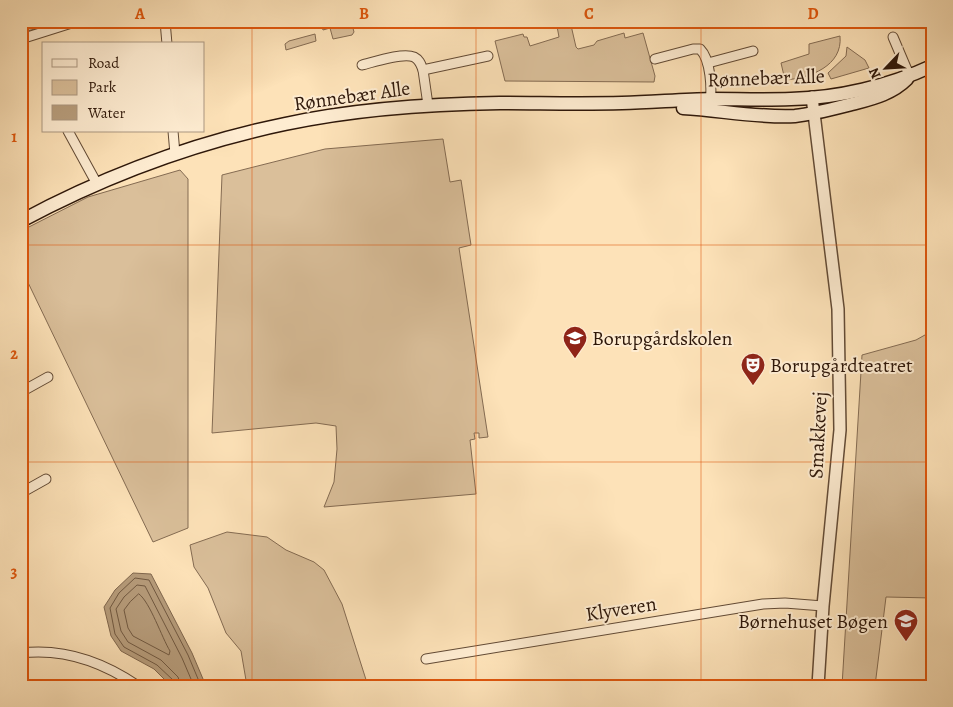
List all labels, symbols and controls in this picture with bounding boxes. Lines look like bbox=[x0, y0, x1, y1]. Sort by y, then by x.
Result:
text: A bbox=[134, 3, 146, 25]
text: B bbox=[359, 3, 369, 25]
text: C bbox=[584, 3, 594, 25]
text: D bbox=[807, 3, 819, 25]
legend bbox=[42, 42, 205, 132]
north arrow bbox=[860, 42, 910, 92]
text: Road bbox=[88, 53, 120, 73]
street label: Rønnebær Alle bbox=[707, 62, 825, 94]
text: N bbox=[864, 65, 885, 82]
street label: Rønnebær Alle bbox=[292, 74, 412, 118]
text: Park bbox=[88, 77, 117, 97]
text: Water bbox=[87, 103, 125, 123]
text: 1 bbox=[11, 126, 17, 148]
school or university icon: Borupgårdskolen bbox=[562, 325, 588, 359]
place label: Borupgårdskolen bbox=[592, 325, 732, 352]
text: 2 bbox=[10, 343, 18, 365]
theatre icon: Borupgårdteatret bbox=[740, 352, 766, 386]
place label: Borupgårdteatret bbox=[770, 352, 913, 379]
street label: Smakkevej bbox=[802, 391, 834, 479]
text: 3 bbox=[11, 561, 18, 583]
street label: Klyveren bbox=[584, 590, 658, 628]
place label: Børnehuset Bøgen bbox=[738, 608, 888, 635]
school or university icon: Børnehuset Bøgen bbox=[893, 608, 919, 642]

